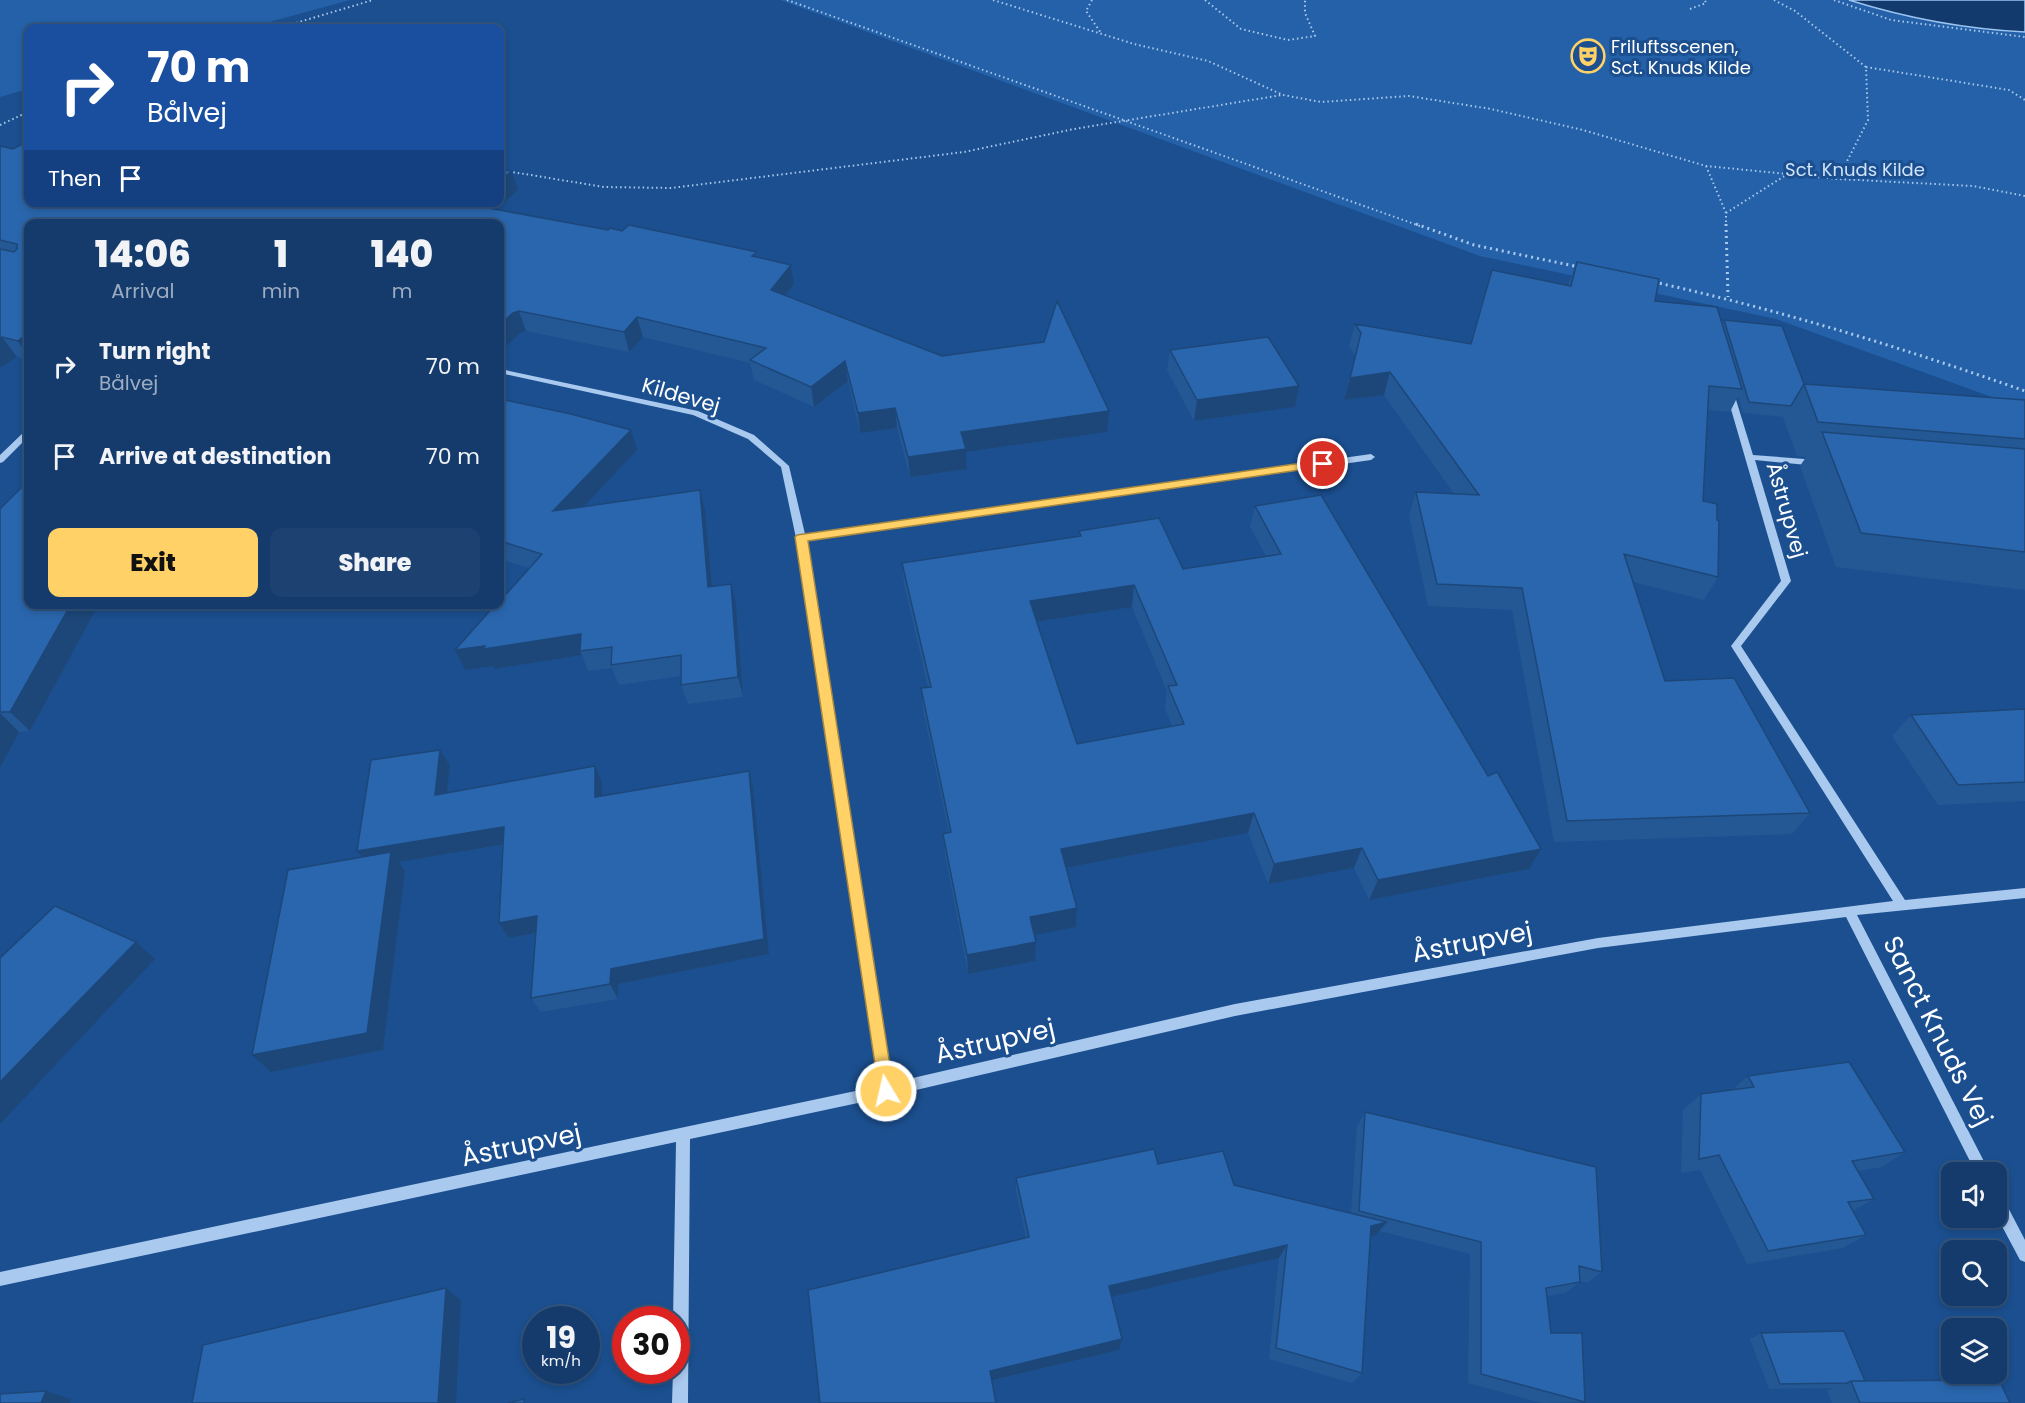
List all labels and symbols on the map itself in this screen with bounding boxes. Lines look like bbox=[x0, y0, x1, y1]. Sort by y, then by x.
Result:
place label: Friluftsscenen, Sct. Knuds Kilde bbox=[1611, 34, 1751, 80]
theatre icon: Friluftsscenen, Sct. Knuds Kilde bbox=[1570, 38, 1606, 74]
park label: Sct. Knuds Kilde bbox=[1785, 157, 1925, 182]
street label: Kildevej bbox=[638, 370, 724, 420]
pin bbox=[1297, 438, 1348, 489]
street label: Åstrupvej bbox=[1760, 459, 1814, 561]
street label: Åstrupvej bbox=[1409, 913, 1535, 971]
street label: Sanct Knuds Vej bbox=[1875, 930, 2001, 1132]
street label: Åstrupvej bbox=[932, 1010, 1058, 1072]
position arrow bbox=[854, 1059, 918, 1123]
street label: Åstrupvej bbox=[458, 1115, 584, 1175]
speed limit sign: 30 bbox=[612, 1306, 690, 1384]

